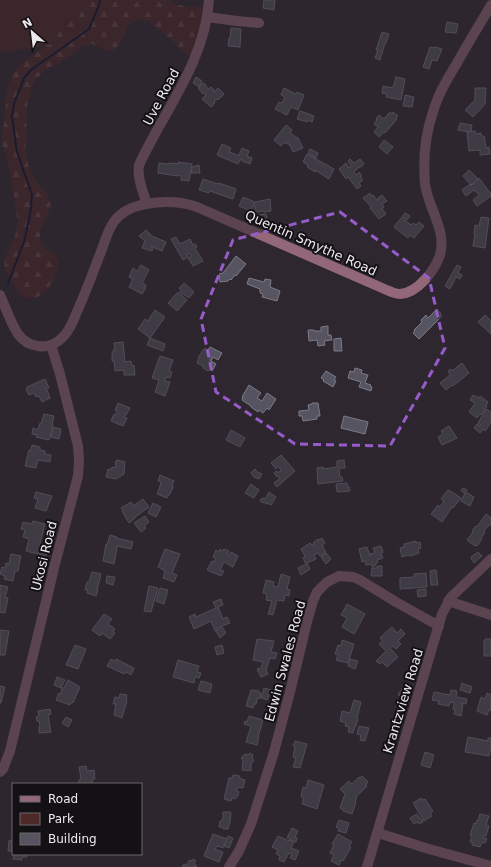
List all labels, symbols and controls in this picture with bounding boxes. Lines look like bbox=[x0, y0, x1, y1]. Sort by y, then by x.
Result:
north arrow bbox=[12, 12, 52, 52]
text: N bbox=[20, 16, 35, 32]
street label: Uve Road bbox=[140, 66, 182, 128]
street label: Quentin Smythe Road bbox=[243, 207, 379, 279]
street label: Ukosi Road bbox=[28, 519, 60, 593]
street label: Edwin Swales Road bbox=[262, 599, 308, 723]
street label: Krantzview Road bbox=[380, 647, 426, 755]
legend bbox=[12, 783, 142, 855]
text: Road bbox=[48, 792, 78, 806]
text: Park bbox=[48, 812, 74, 826]
text: Building bbox=[48, 832, 97, 846]

